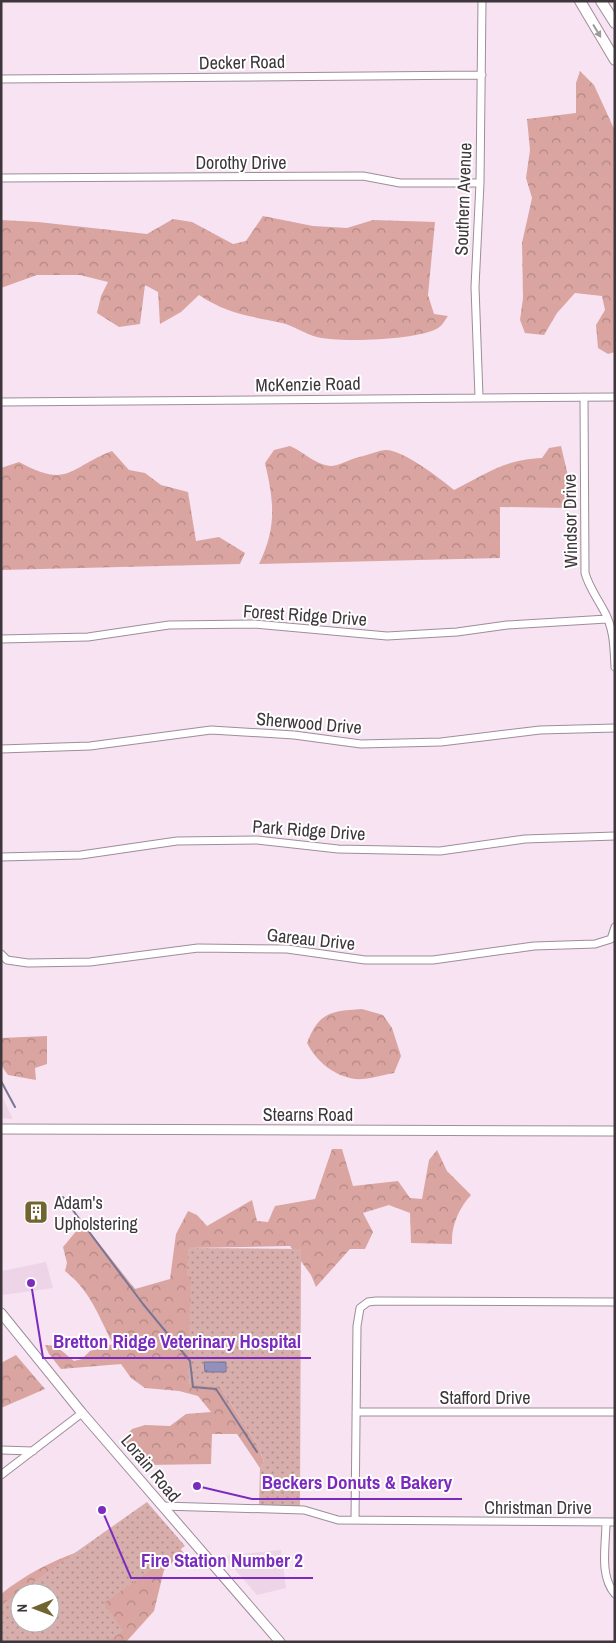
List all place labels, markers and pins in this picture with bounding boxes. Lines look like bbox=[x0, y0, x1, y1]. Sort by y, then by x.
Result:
place label: Adam's Upholstering bbox=[53, 1190, 138, 1236]
building icon: Adam's Upholstering bbox=[23, 1199, 49, 1225]
callout: Bretton Ridge Veterinary Hospital bbox=[43, 1324, 311, 1358]
callout: Beckers Donuts & Bakery bbox=[252, 1465, 462, 1499]
callout: Fire Station Number 2 bbox=[131, 1544, 313, 1578]

